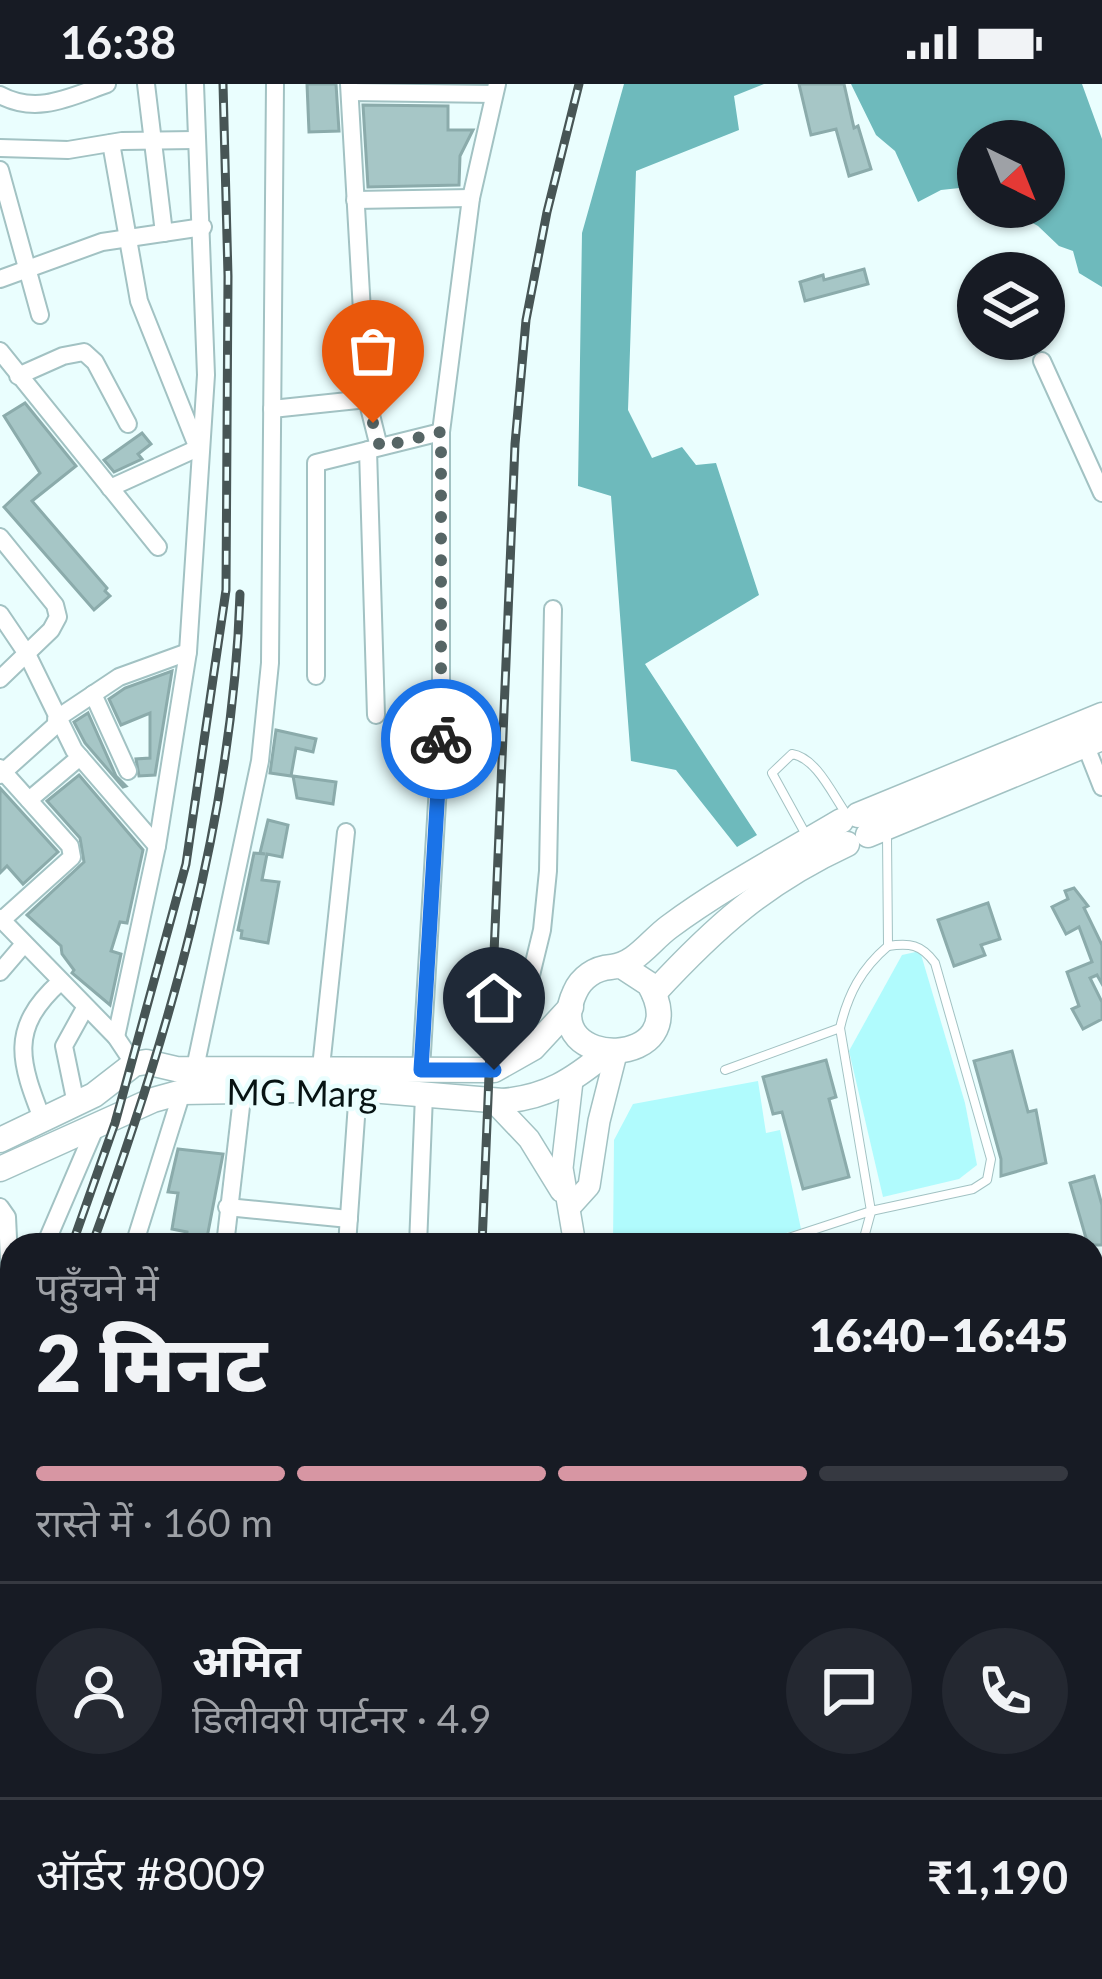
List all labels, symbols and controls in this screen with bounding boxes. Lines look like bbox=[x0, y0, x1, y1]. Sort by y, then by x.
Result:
text: 16:38 bbox=[60, 15, 176, 69]
north arrow bbox=[957, 120, 1065, 228]
map controls bbox=[957, 120, 1065, 360]
button: layers bbox=[957, 252, 1065, 360]
pin bbox=[322, 300, 424, 423]
icon: bag bbox=[340, 318, 406, 384]
courier bbox=[381, 679, 501, 799]
icon: bike bbox=[408, 706, 474, 772]
pin bbox=[443, 947, 545, 1070]
icon: home bbox=[461, 965, 527, 1031]
street label: MG Marg bbox=[226, 1069, 378, 1115]
text: पहुँचने में bbox=[36, 1263, 159, 1309]
text: 16:40–16:45 bbox=[809, 1308, 1068, 1362]
text: 2 मिनट bbox=[36, 1315, 267, 1409]
text: रास्ते में · 160 m bbox=[36, 1499, 273, 1545]
button: person bbox=[36, 1628, 162, 1754]
button: chat bbox=[786, 1628, 912, 1754]
button: phone bbox=[942, 1628, 1068, 1754]
text: अमित bbox=[192, 1633, 301, 1687]
text: डिलीवरी पार्टनर · 4.9 bbox=[192, 1695, 491, 1741]
text: ऑर्डर #8009 bbox=[36, 1846, 267, 1900]
text: ₹1,190 bbox=[927, 1850, 1068, 1904]

